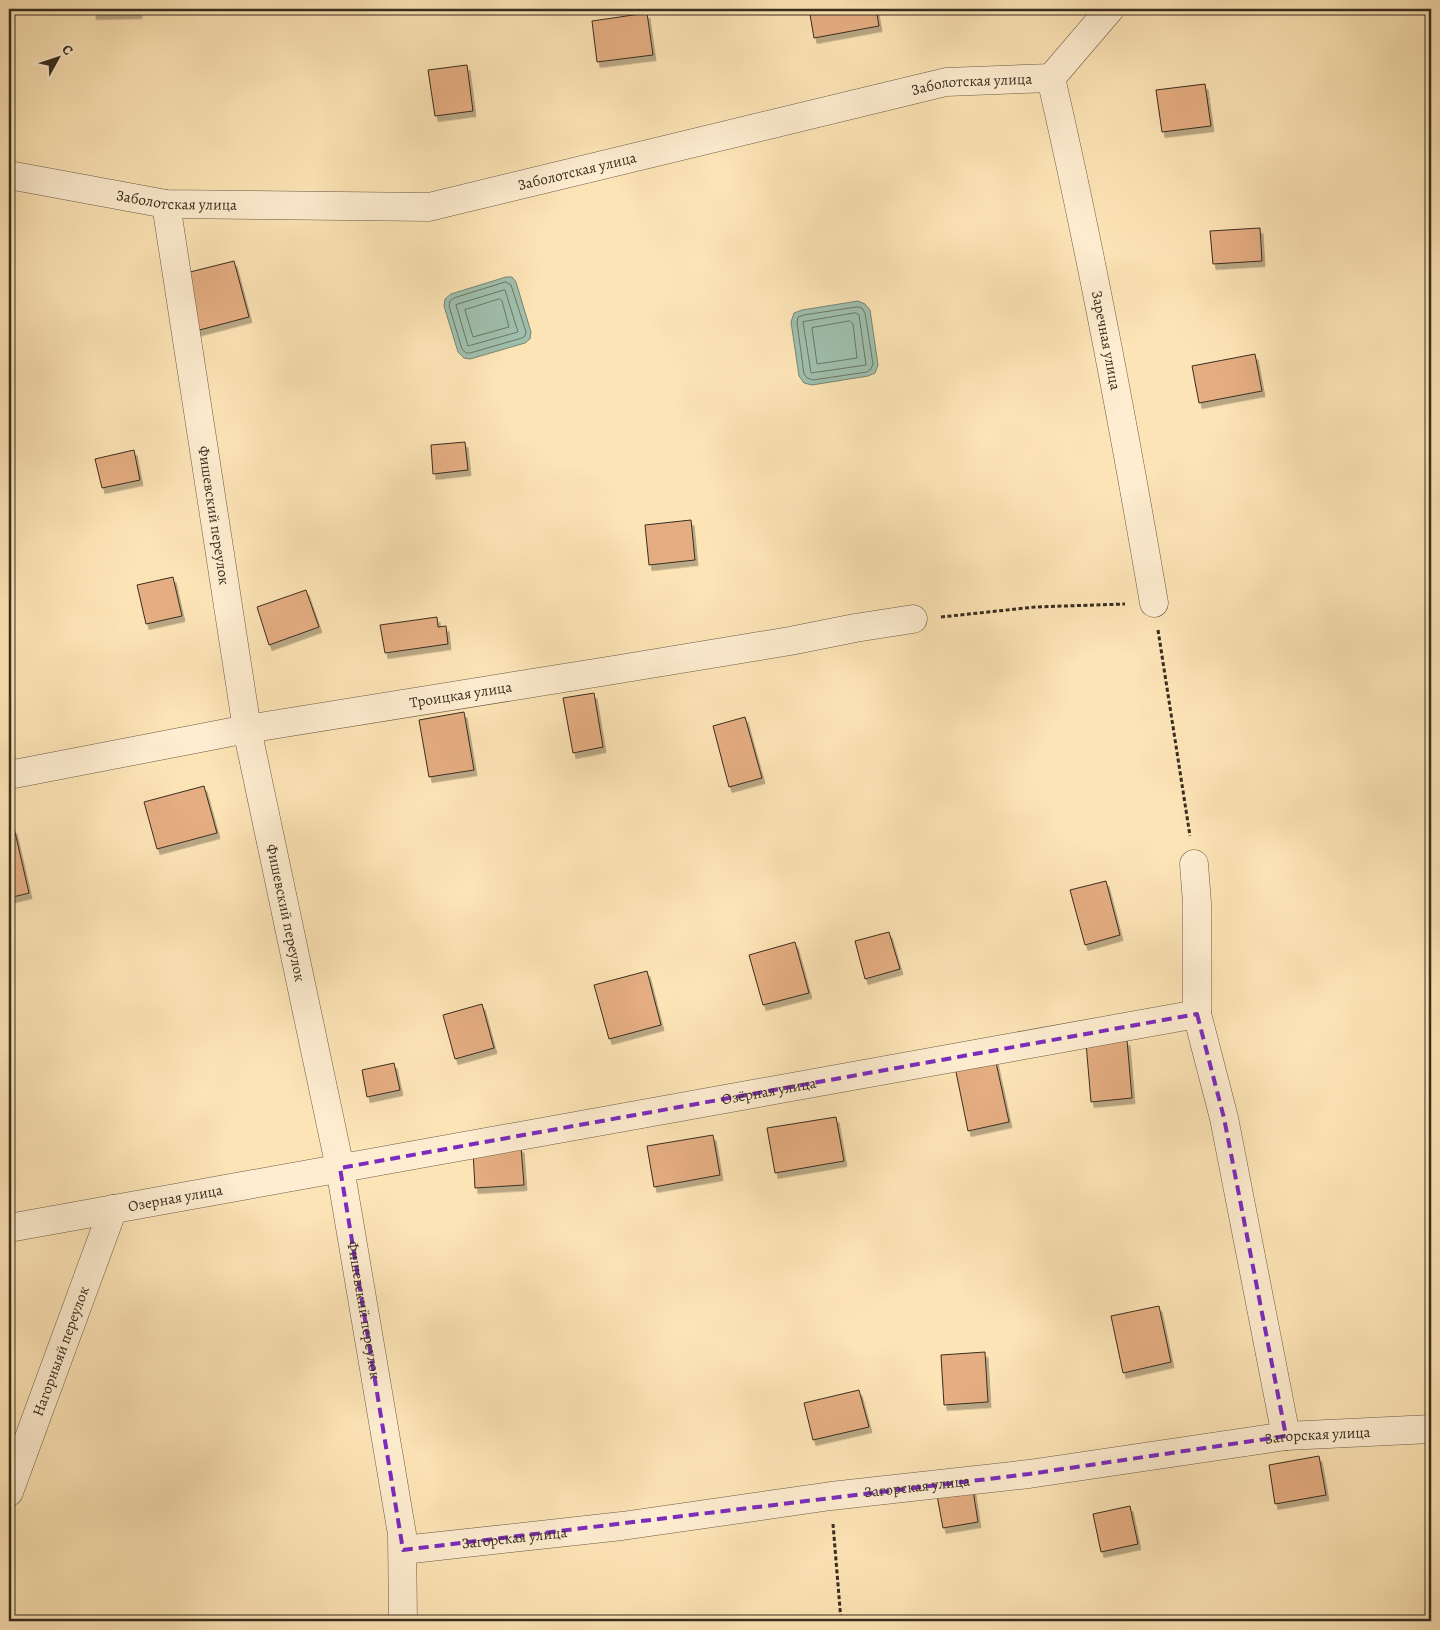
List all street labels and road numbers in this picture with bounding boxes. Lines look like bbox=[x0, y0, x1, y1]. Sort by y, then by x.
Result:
street label: Заболотская улица bbox=[909, 69, 1033, 100]
street label: Заболотская улица bbox=[516, 147, 639, 195]
street label: Заболотская улица bbox=[115, 185, 237, 215]
street label: Заречная улица bbox=[1087, 289, 1126, 392]
street label: Фишевский переулок bbox=[193, 444, 235, 586]
street label: Троицкая улица bbox=[408, 677, 514, 713]
street label: Фишевский переулок bbox=[262, 842, 310, 984]
street label: Озёрная улица bbox=[720, 1073, 818, 1109]
street label: Озерная улица bbox=[126, 1180, 224, 1216]
street label: Фишевский переулок bbox=[342, 1239, 386, 1381]
street label: Нагорныяй переулок bbox=[28, 1283, 94, 1419]
street label: Загорская улица bbox=[1263, 1422, 1371, 1449]
street label: Загорская улица bbox=[863, 1471, 971, 1502]
street label: Загорская улица bbox=[461, 1522, 568, 1554]

